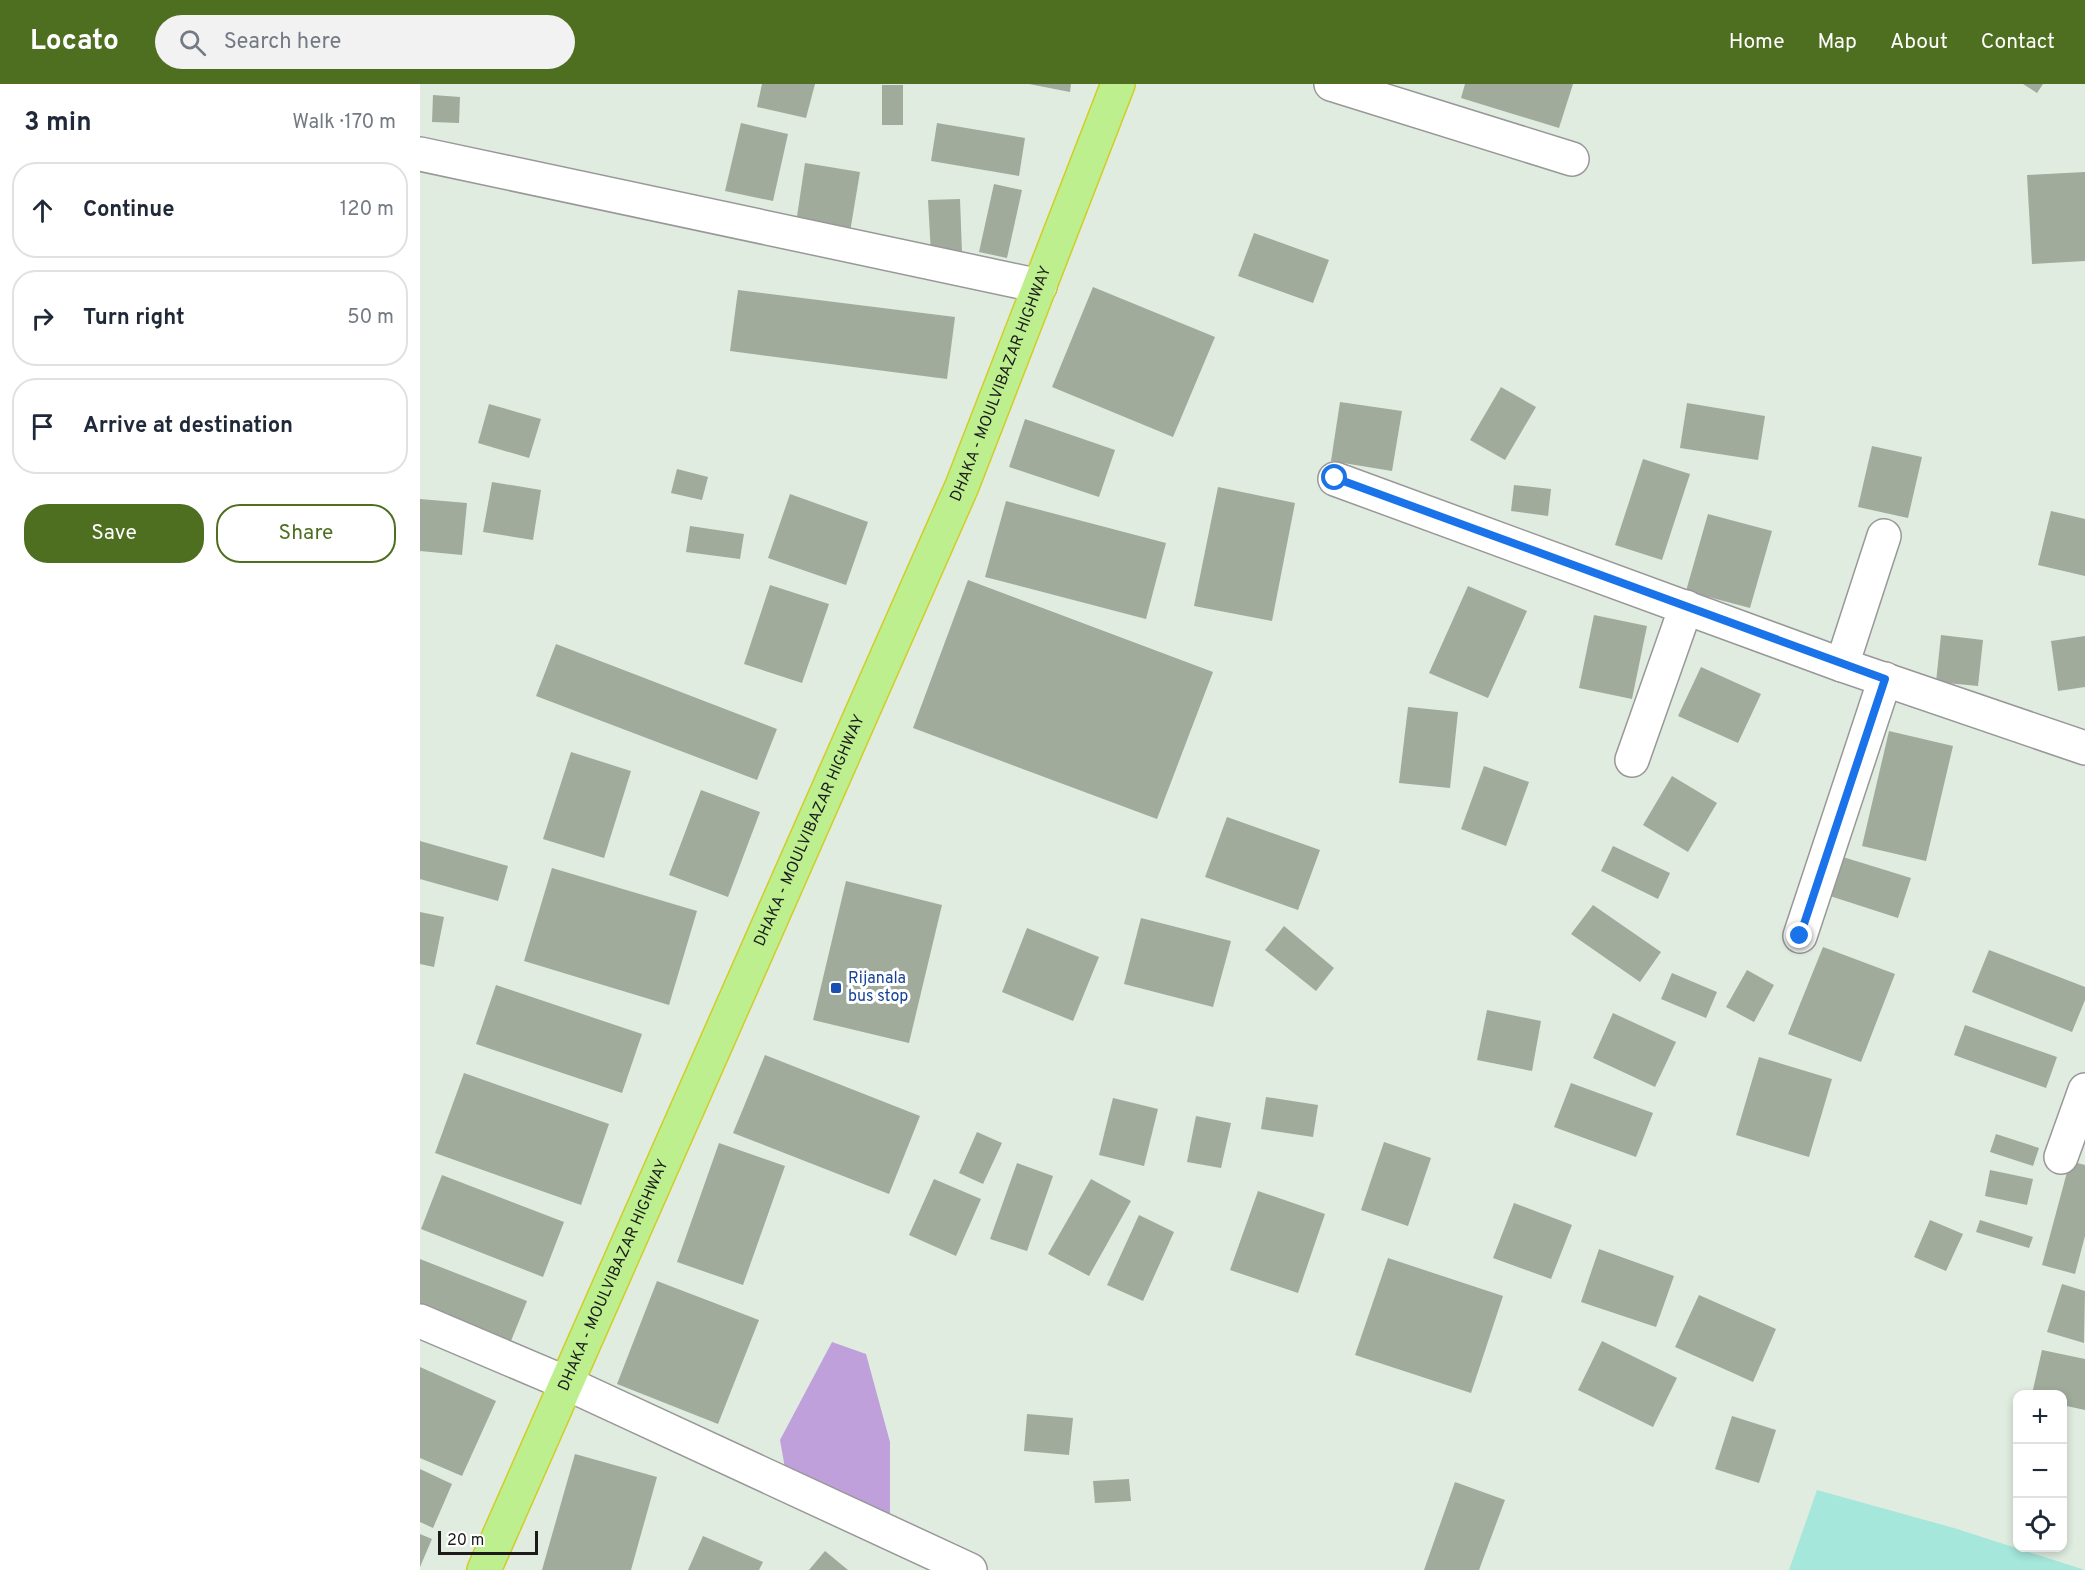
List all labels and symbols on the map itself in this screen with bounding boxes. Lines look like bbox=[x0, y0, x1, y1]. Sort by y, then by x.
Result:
street label: DHAKA - MOULVIBAZAR HIGHWAY bbox=[946, 263, 1056, 505]
route start bbox=[1321, 464, 1347, 490]
street label: DHAKA - MOULVIBAZAR HIGHWAY bbox=[750, 712, 870, 950]
route end bbox=[1786, 922, 1812, 948]
place label: Rijanala bus stop bbox=[848, 969, 908, 1007]
marker: Rijanala bus stop bbox=[829, 981, 843, 995]
street label: DHAKA - MOULVIBAZAR HIGHWAY bbox=[554, 1156, 674, 1394]
scale bar bbox=[438, 1528, 538, 1556]

